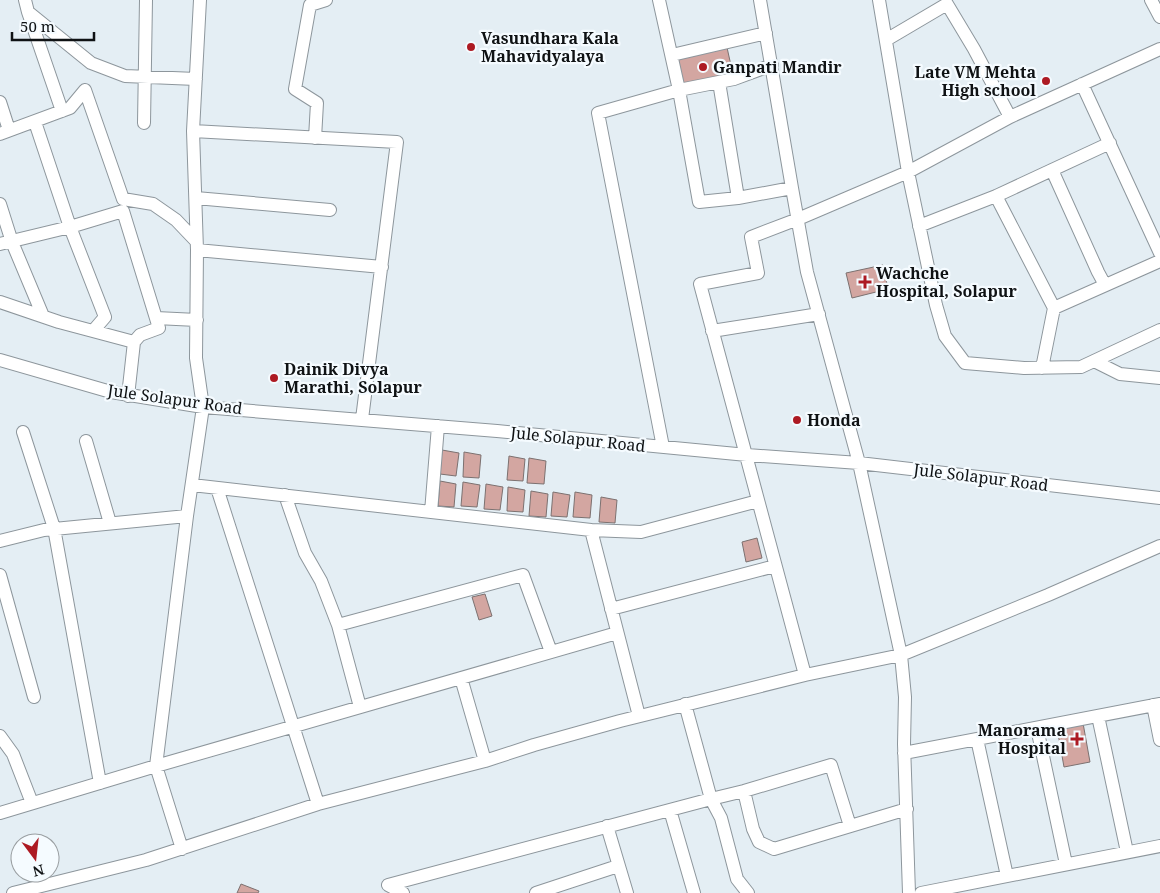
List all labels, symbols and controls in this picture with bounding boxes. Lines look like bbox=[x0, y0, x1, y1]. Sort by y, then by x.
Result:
scale bar bbox=[12, 10, 95, 42]
text: 50 m bbox=[20, 16, 55, 36]
place label: Vasundhara Kala Mahavidyalaya bbox=[481, 27, 619, 67]
marker: Vasundhara Kala Mahavidyalaya bbox=[465, 41, 477, 53]
place label: Ganpati Mandir bbox=[713, 56, 842, 78]
marker: Ganpati Mandir bbox=[697, 61, 709, 73]
place label: Late VM Mehta High school bbox=[914, 61, 1036, 101]
marker: Late VM Mehta High school bbox=[1040, 75, 1052, 87]
place label: Wachche Hospital, Solapur bbox=[876, 262, 1017, 302]
marker: Wachche Hospital, Solapur bbox=[858, 275, 872, 289]
place label: Dainik Divya Marathi, Solapur bbox=[284, 358, 422, 398]
marker: Dainik Divya Marathi, Solapur bbox=[268, 372, 280, 384]
street label: Jule Solapur Road bbox=[105, 379, 244, 419]
place label: Honda bbox=[807, 409, 861, 431]
marker: Honda bbox=[791, 414, 803, 426]
street label: Jule Solapur Road bbox=[508, 421, 647, 457]
street label: Jule Solapur Road bbox=[911, 458, 1050, 496]
place label: Manorama Hospital bbox=[978, 719, 1066, 759]
marker: Manorama Hospital bbox=[1070, 732, 1084, 746]
north arrow bbox=[10, 833, 60, 883]
text: N bbox=[31, 860, 46, 882]

